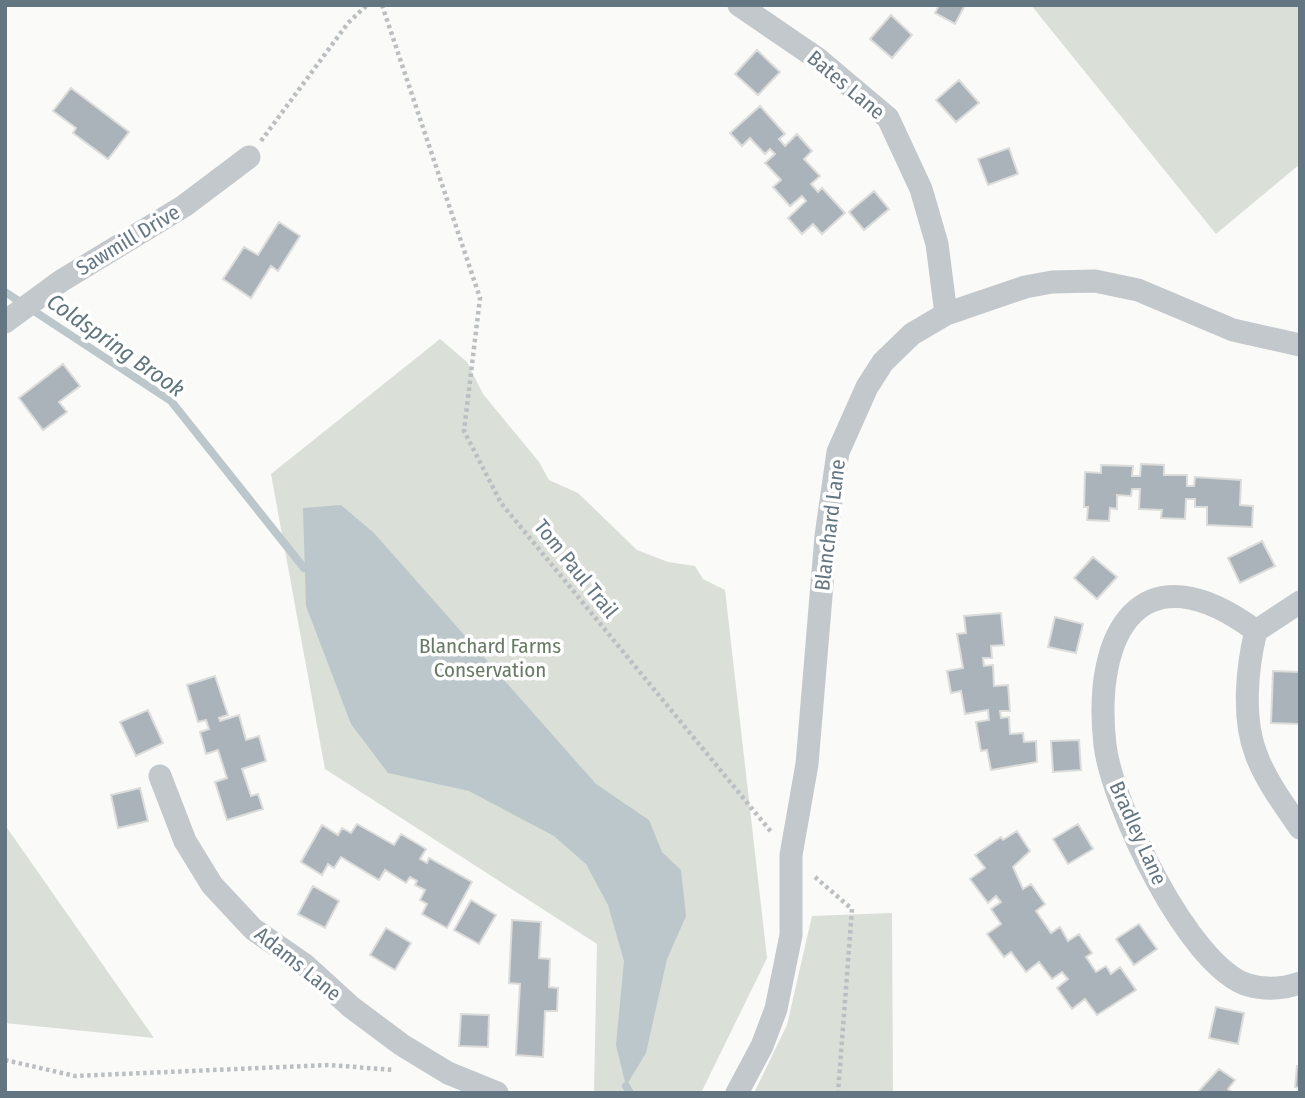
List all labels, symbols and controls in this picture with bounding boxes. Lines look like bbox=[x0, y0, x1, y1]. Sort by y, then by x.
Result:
street label: Bates Lane bbox=[802, 45, 890, 125]
street label: Sawmill Drive bbox=[71, 199, 185, 281]
water label: Coldspring Brook bbox=[42, 287, 190, 403]
street label: Blanchard Lane bbox=[809, 458, 851, 592]
street label: Tom Paul Trail bbox=[528, 514, 624, 624]
park label: Blanchard Farms Conservation bbox=[419, 633, 561, 683]
street label: Bradley Lane bbox=[1104, 777, 1172, 889]
street label: Adams Lane bbox=[250, 921, 346, 1007]

